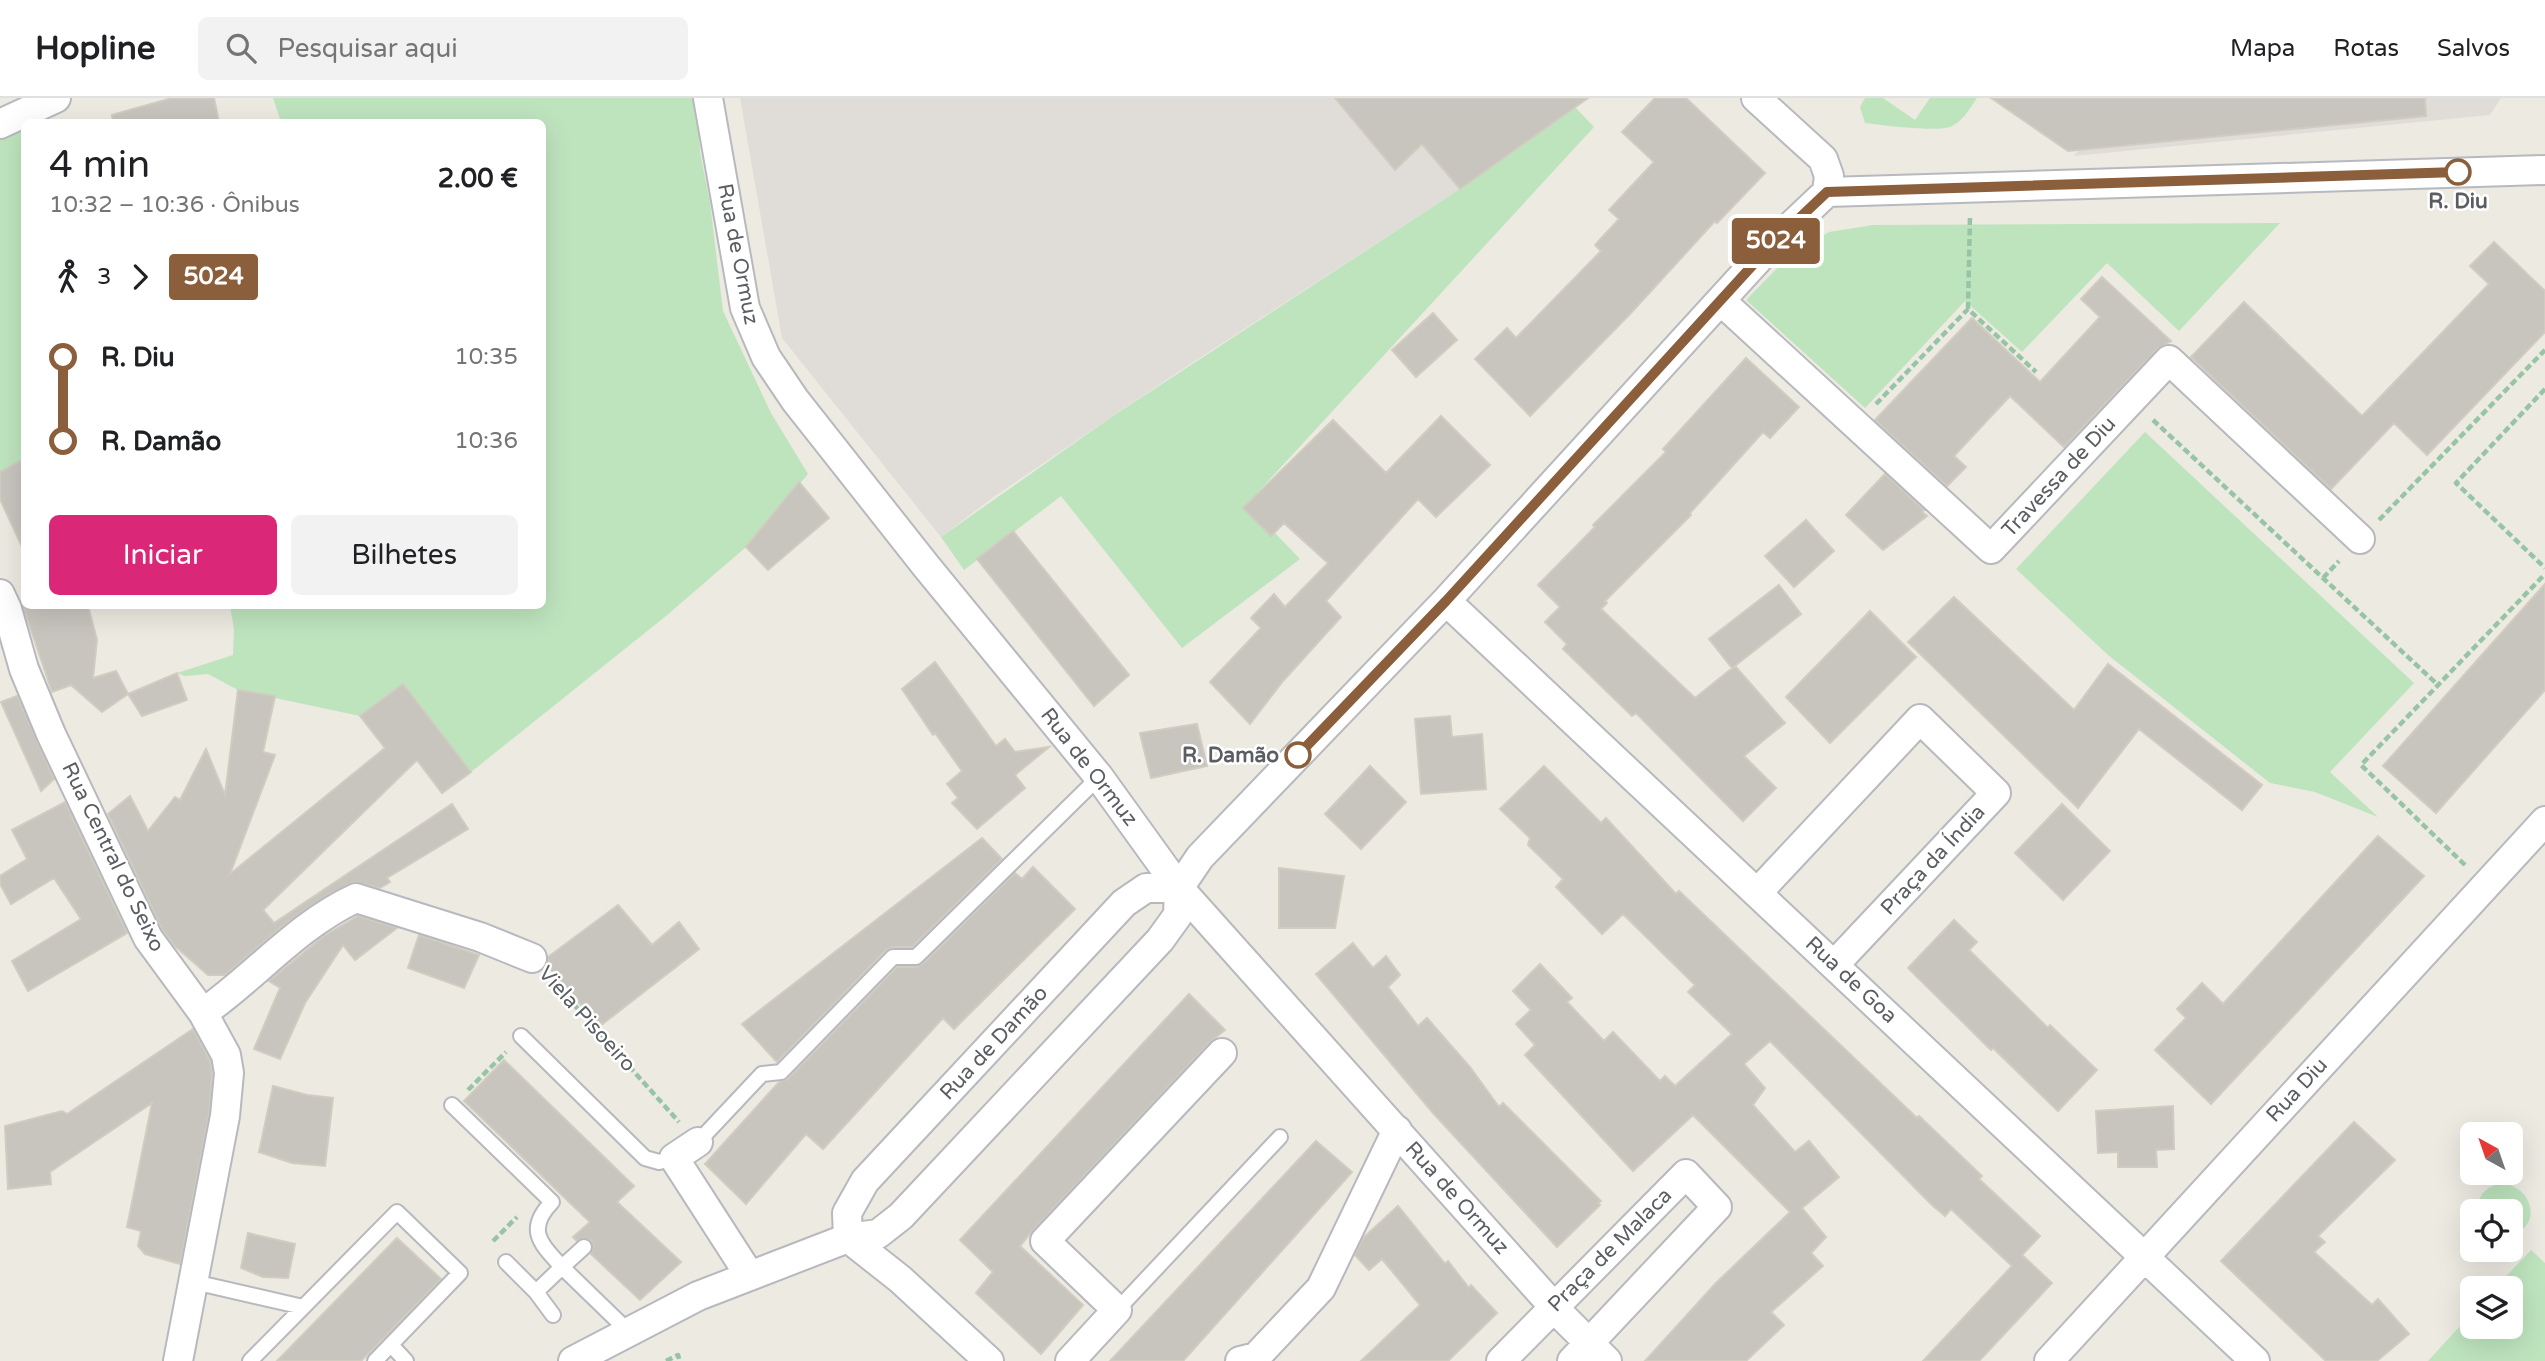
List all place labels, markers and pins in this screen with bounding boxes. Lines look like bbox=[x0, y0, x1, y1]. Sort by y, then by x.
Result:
marker: R. Diu bbox=[2445, 159, 2471, 185]
place label: R. Diu bbox=[2428, 189, 2488, 214]
marker: R. Damão bbox=[1285, 742, 1311, 768]
place label: R. Damão bbox=[1182, 743, 1279, 768]

